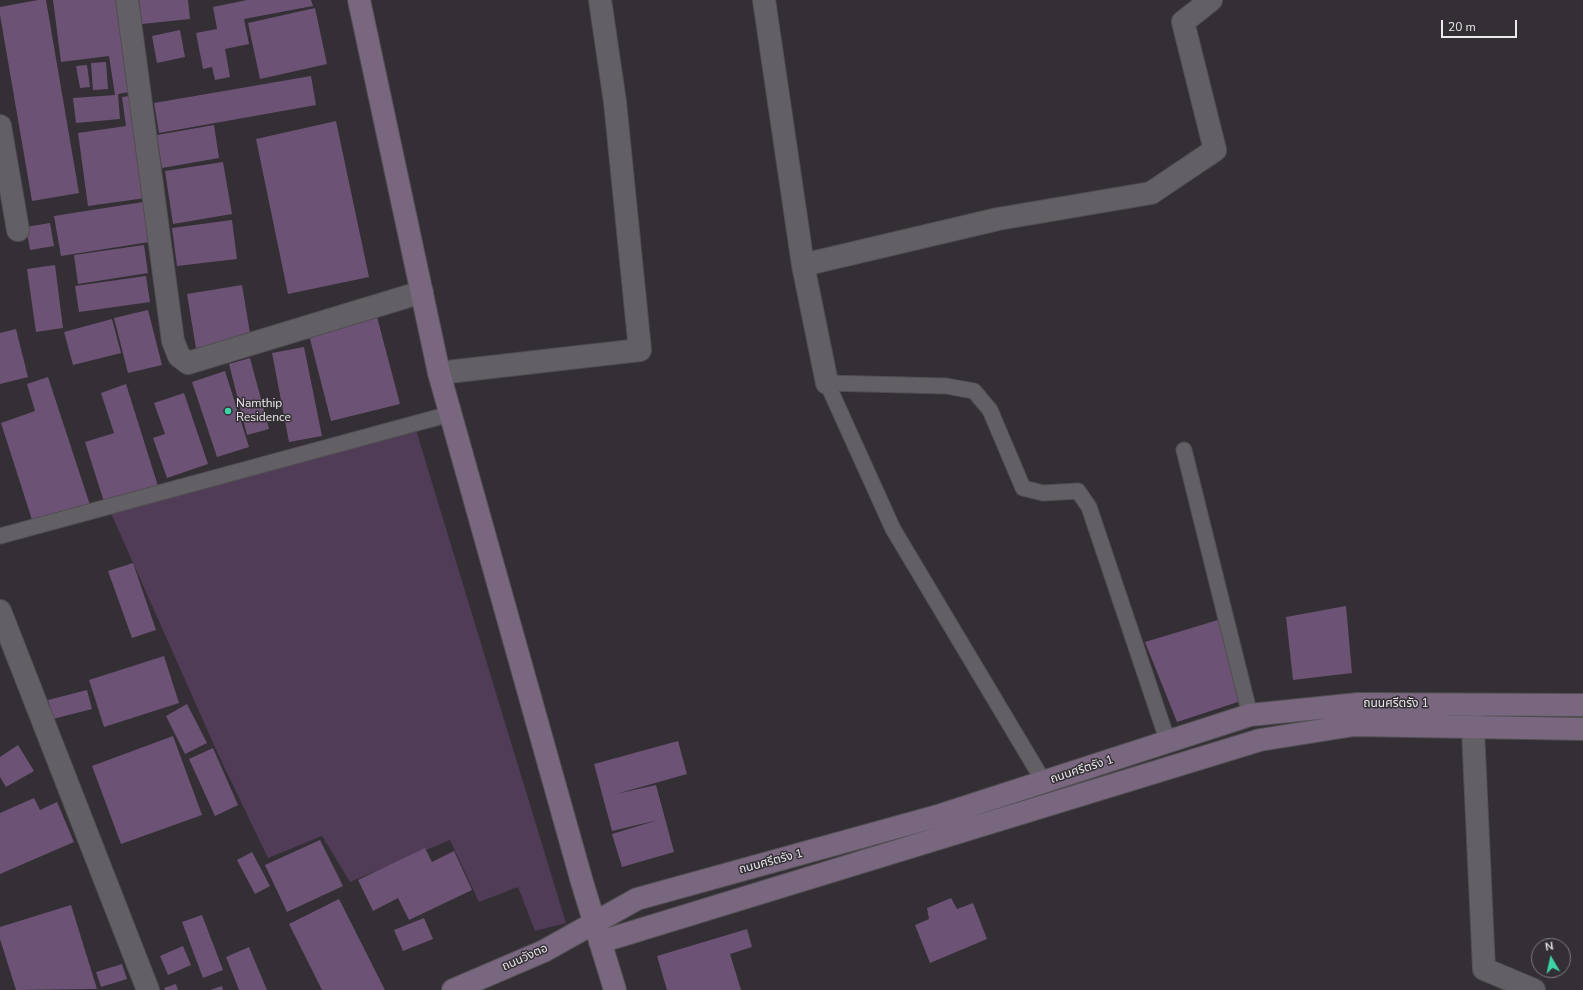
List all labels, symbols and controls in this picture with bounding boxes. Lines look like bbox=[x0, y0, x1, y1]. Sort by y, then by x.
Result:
scale bar bbox=[1443, 12, 1519, 38]
text: 20 m bbox=[1448, 19, 1476, 35]
place label: Namthip Residence bbox=[236, 397, 291, 425]
marker: Namthip Residence bbox=[223, 406, 233, 416]
street label: ถนนศรีตรัง 1 bbox=[1363, 697, 1429, 711]
street label: ถนนศรีตรัง 1 bbox=[1049, 753, 1115, 787]
street label: ถนนศรีตรัง 1 bbox=[737, 847, 805, 877]
north arrow bbox=[1531, 938, 1571, 978]
text: N bbox=[1544, 939, 1554, 955]
street label: ถนนวังตอ bbox=[500, 941, 550, 975]

